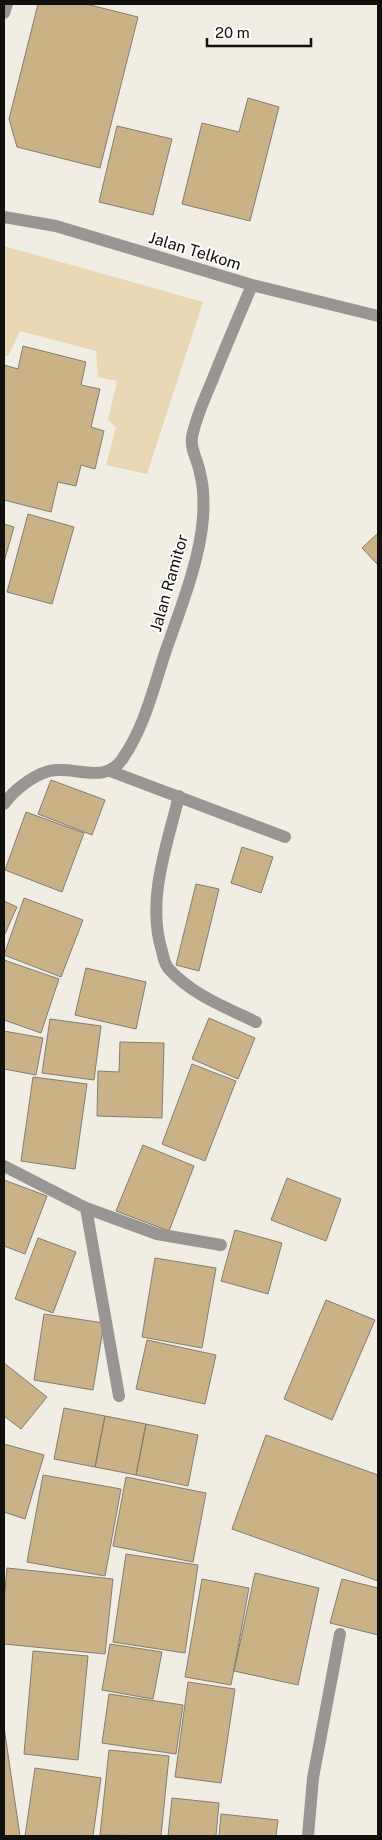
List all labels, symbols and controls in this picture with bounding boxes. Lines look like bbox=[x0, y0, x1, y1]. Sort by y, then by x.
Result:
scale bar bbox=[207, 15, 311, 47]
text: 20 m bbox=[215, 24, 250, 41]
street label: Jalan Telkom bbox=[147, 228, 243, 274]
street label: Jalan Ramitor bbox=[146, 532, 192, 634]

